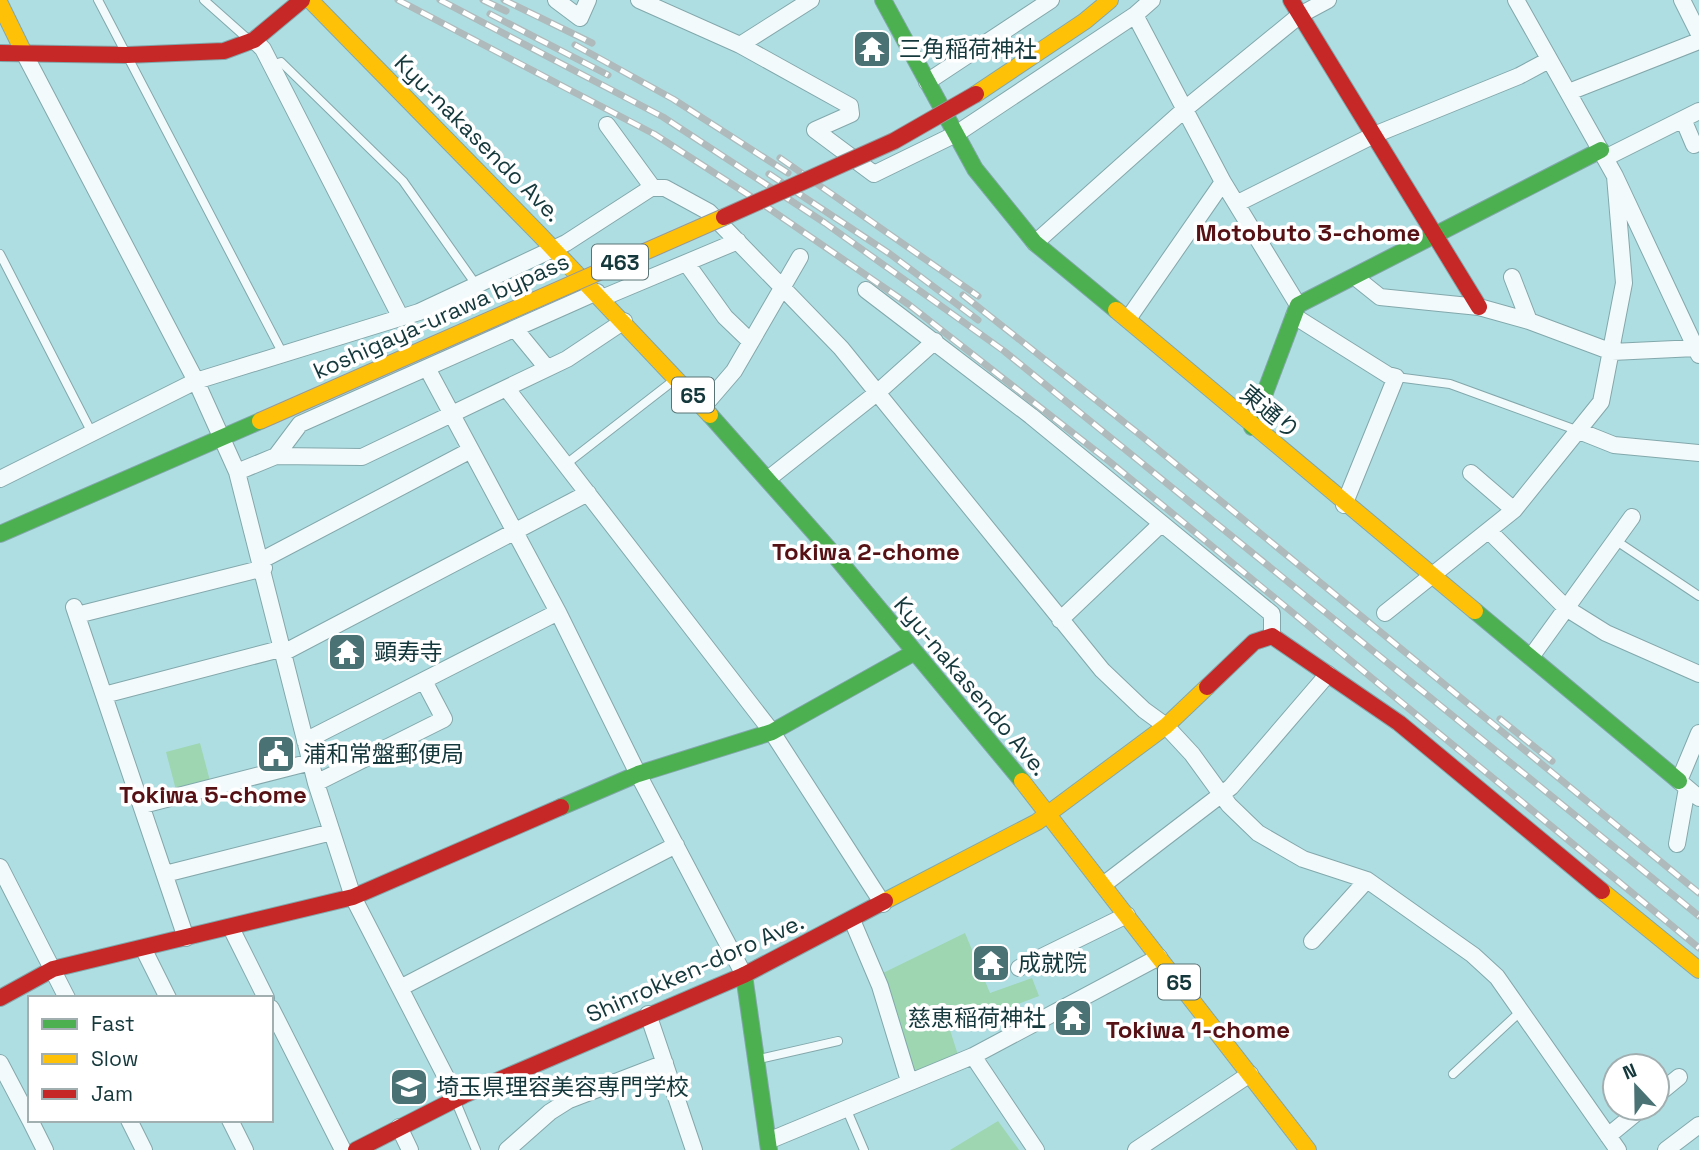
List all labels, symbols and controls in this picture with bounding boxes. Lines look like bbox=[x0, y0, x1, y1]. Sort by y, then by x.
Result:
temple icon: 三角稲荷神社 bbox=[851, 28, 893, 70]
place label: 三角稲荷神社 bbox=[899, 34, 1037, 64]
street label: Kyu-nakasendo Ave. bbox=[388, 48, 568, 228]
district label: Motobuto 3-chome bbox=[1196, 217, 1420, 248]
road number: 463 bbox=[592, 244, 648, 280]
street label: koshigaya-urawa bypass bbox=[308, 246, 574, 386]
road number: 65 bbox=[672, 378, 714, 412]
street label: 東通り bbox=[1234, 378, 1306, 446]
district label: Tokiwa 2-chome bbox=[772, 536, 960, 567]
street label: Kyu-nakasendo Ave. bbox=[887, 590, 1055, 782]
temple icon: 顕寿寺 bbox=[326, 631, 368, 673]
place label: 顕寿寺 bbox=[374, 637, 443, 667]
public building icon: 浦和常盤郵便局 bbox=[255, 733, 297, 775]
place label: 浦和常盤郵便局 bbox=[303, 739, 464, 769]
district label: Tokiwa 5-chome bbox=[119, 779, 307, 810]
street label: Shinrokken-doro Ave. bbox=[582, 906, 808, 1030]
temple icon: 成就院 bbox=[970, 942, 1012, 984]
place label: 成就院 bbox=[1018, 948, 1087, 978]
road number: 65 bbox=[1158, 964, 1200, 1000]
legend bbox=[28, 996, 273, 1122]
temple icon: 慈恵稲荷神社 bbox=[1052, 997, 1094, 1039]
place label: 慈恵稲荷神社 bbox=[908, 1003, 1046, 1033]
text: Fast bbox=[91, 1010, 135, 1037]
district label: Tokiwa 1-chome bbox=[1106, 1014, 1290, 1045]
text: Slow bbox=[91, 1045, 139, 1072]
north arrow bbox=[1601, 1052, 1671, 1122]
text: N bbox=[1619, 1058, 1640, 1086]
school or university icon: 埼玉県理容美容専門学校 bbox=[388, 1066, 430, 1108]
place label: 埼玉県理容美容専門学校 bbox=[436, 1072, 689, 1102]
text: Jam bbox=[91, 1080, 133, 1107]

